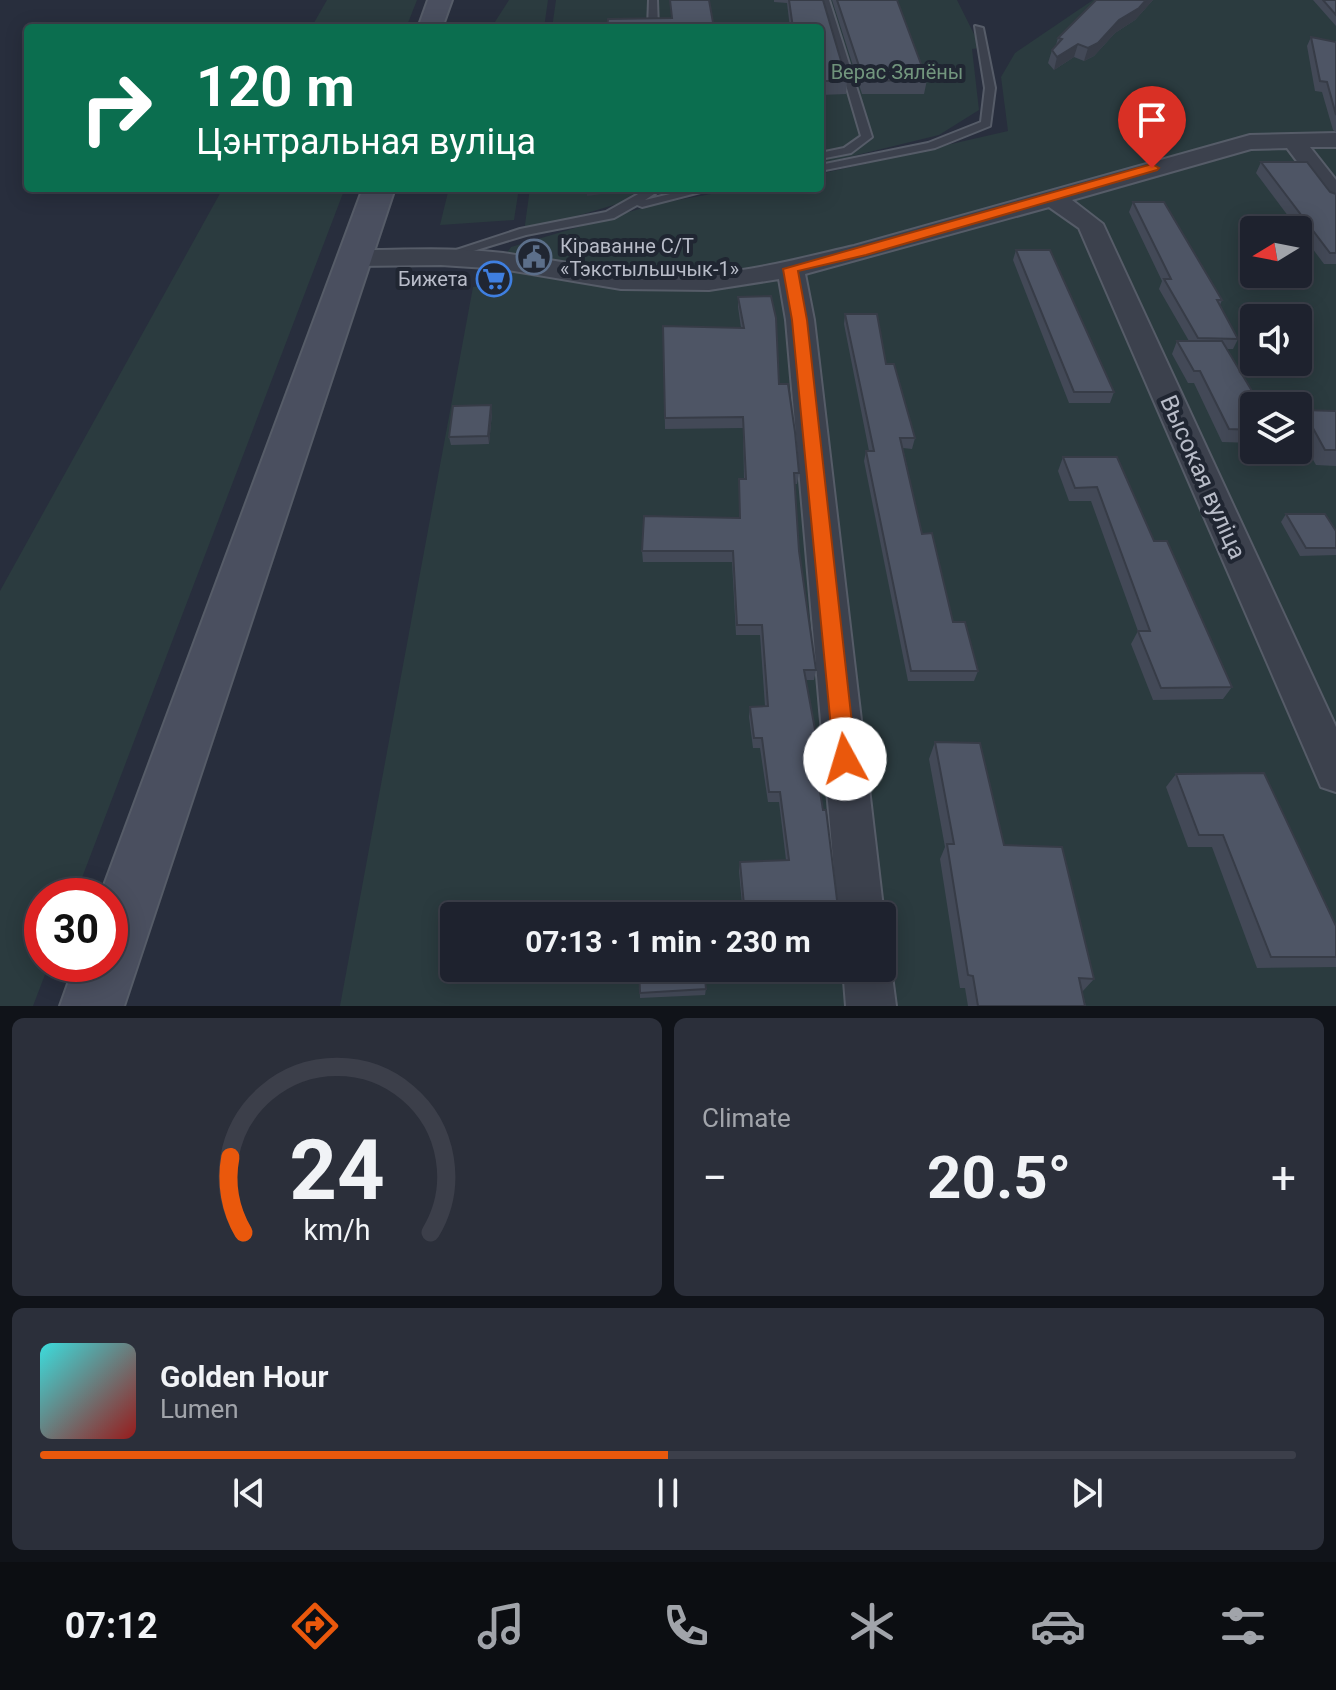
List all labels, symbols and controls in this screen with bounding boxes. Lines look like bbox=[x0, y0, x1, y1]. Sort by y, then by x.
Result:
text: 120 m bbox=[196, 54, 355, 120]
icon: right bbox=[64, 56, 168, 160]
park label: Верас Зялёны bbox=[831, 60, 963, 84]
pin bbox=[1118, 86, 1186, 168]
icon: arrive bbox=[1130, 98, 1174, 142]
text: Цэнтральная вуліца bbox=[196, 121, 536, 163]
north arrow bbox=[1240, 216, 1312, 288]
map controls bbox=[1240, 216, 1312, 464]
place label: Кіраванне С/Т «Тэкстыльшчык-1» bbox=[560, 234, 739, 281]
public building icon: Кіраванне С/Т «Тэкстыльшчык-1» bbox=[515, 238, 553, 276]
supermarket icon: Бижета bbox=[475, 260, 513, 298]
place label: Бижета bbox=[398, 267, 468, 291]
button: sound bbox=[1240, 304, 1312, 376]
street label: Высокая вуліца bbox=[1154, 391, 1252, 563]
button: layers bbox=[1240, 392, 1312, 464]
position arrow bbox=[803, 717, 887, 801]
speed limit sign: 30 bbox=[24, 878, 128, 982]
text: 07:13 · 1 min · 230 m bbox=[525, 924, 811, 959]
text: Climate bbox=[702, 1103, 791, 1133]
text: 24 bbox=[289, 1122, 385, 1219]
text: 20.5° bbox=[927, 1142, 1071, 1213]
text: − bbox=[702, 1152, 727, 1204]
text: + bbox=[1271, 1152, 1296, 1204]
text: km/h bbox=[303, 1213, 371, 1247]
text: Golden Hour bbox=[160, 1359, 329, 1394]
text: Lumen bbox=[160, 1394, 239, 1424]
icon: previous bbox=[227, 1471, 271, 1515]
icon: pause bbox=[646, 1471, 690, 1515]
icon: next bbox=[1065, 1471, 1109, 1515]
icon: directions bbox=[287, 1598, 343, 1654]
icon: music bbox=[473, 1598, 529, 1654]
icon: phone bbox=[658, 1598, 714, 1654]
icon: climate bbox=[844, 1598, 900, 1654]
icon: car bbox=[1030, 1598, 1086, 1654]
icon: filters bbox=[1215, 1598, 1271, 1654]
text: 07:12 bbox=[65, 1605, 158, 1647]

